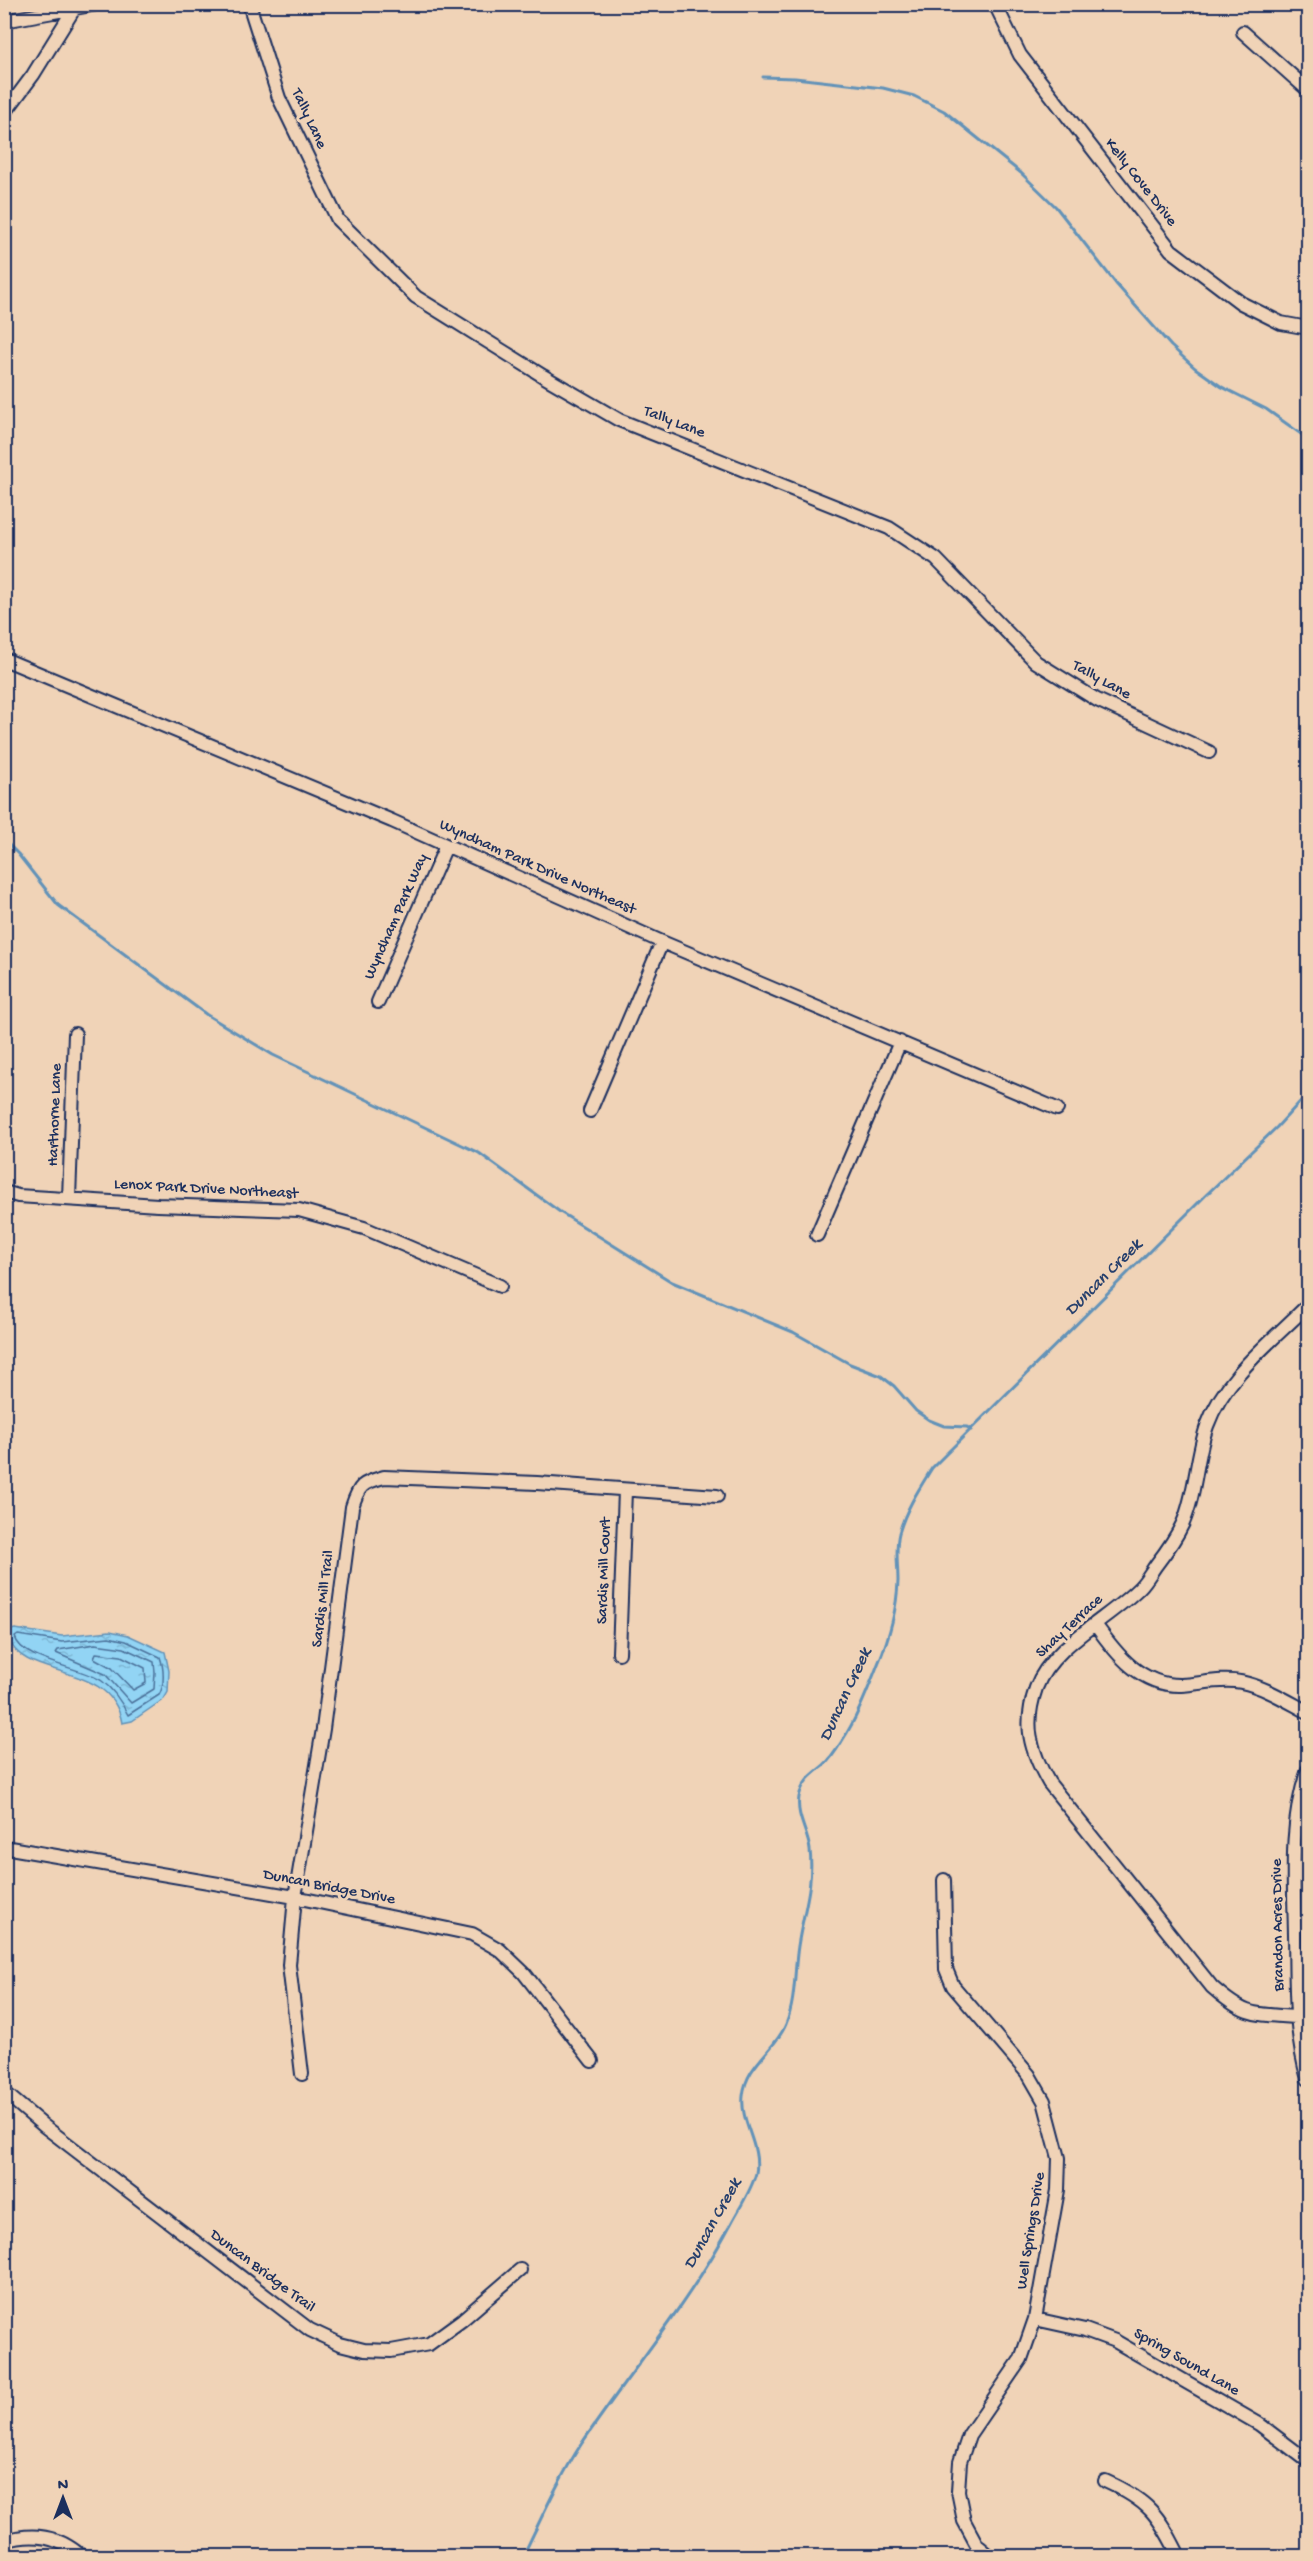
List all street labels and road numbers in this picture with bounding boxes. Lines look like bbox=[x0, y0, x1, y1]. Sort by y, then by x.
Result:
street label: Tally Lane bbox=[285, 85, 331, 153]
street label: Kelly Cove Drive bbox=[1100, 135, 1181, 231]
street label: Tally Lane bbox=[640, 402, 708, 444]
street label: Tally Lane bbox=[1067, 657, 1134, 705]
street label: Wyndham Park Drive Northeast bbox=[436, 816, 640, 921]
street label: Wyndham Park Way bbox=[361, 851, 433, 983]
street label: Harthorne Lane bbox=[45, 1062, 67, 1167]
street label: Lenox Park Drive Northeast bbox=[113, 1176, 300, 1204]
street label: Sardis Mill Court bbox=[594, 1516, 616, 1625]
street label: Sardis Mill Trail bbox=[309, 1549, 339, 1649]
street label: Shay Terrace bbox=[1032, 1591, 1108, 1663]
street label: Brandon Acres Drive bbox=[1268, 1858, 1290, 1993]
street label: Duncan Bridge Drive bbox=[260, 1866, 397, 1910]
street label: Well Springs Drive bbox=[1013, 2170, 1051, 2291]
street label: Duncan Bridge Trail bbox=[205, 2226, 318, 2318]
street label: Spring Sound Lane bbox=[1129, 2325, 1243, 2401]

